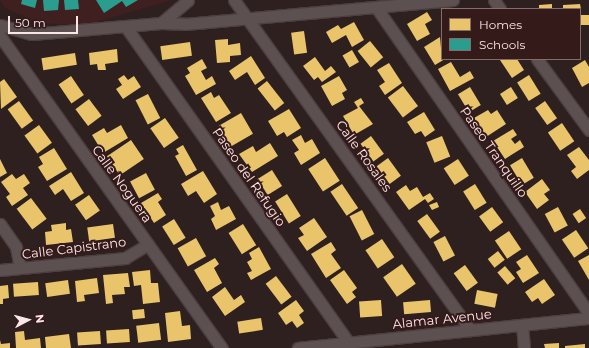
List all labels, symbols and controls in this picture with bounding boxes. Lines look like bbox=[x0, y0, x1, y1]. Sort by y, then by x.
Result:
scale bar bbox=[10, 8, 80, 34]
legend bbox=[441, 8, 581, 60]
text: 50 m bbox=[15, 15, 46, 30]
text: Homes bbox=[479, 17, 522, 32]
text: Schools bbox=[479, 37, 525, 52]
street label: Paseo Tranquillo bbox=[457, 104, 531, 200]
street label: Calle Rosales bbox=[333, 117, 395, 195]
street label: Paseo del Refugio bbox=[209, 125, 289, 229]
street label: Calle Noguera bbox=[89, 142, 155, 226]
street label: Calle Capistrano bbox=[21, 234, 127, 262]
north arrow bbox=[8, 300, 48, 340]
street label: Alamar Avenue bbox=[392, 306, 492, 332]
text: N bbox=[33, 314, 47, 324]

